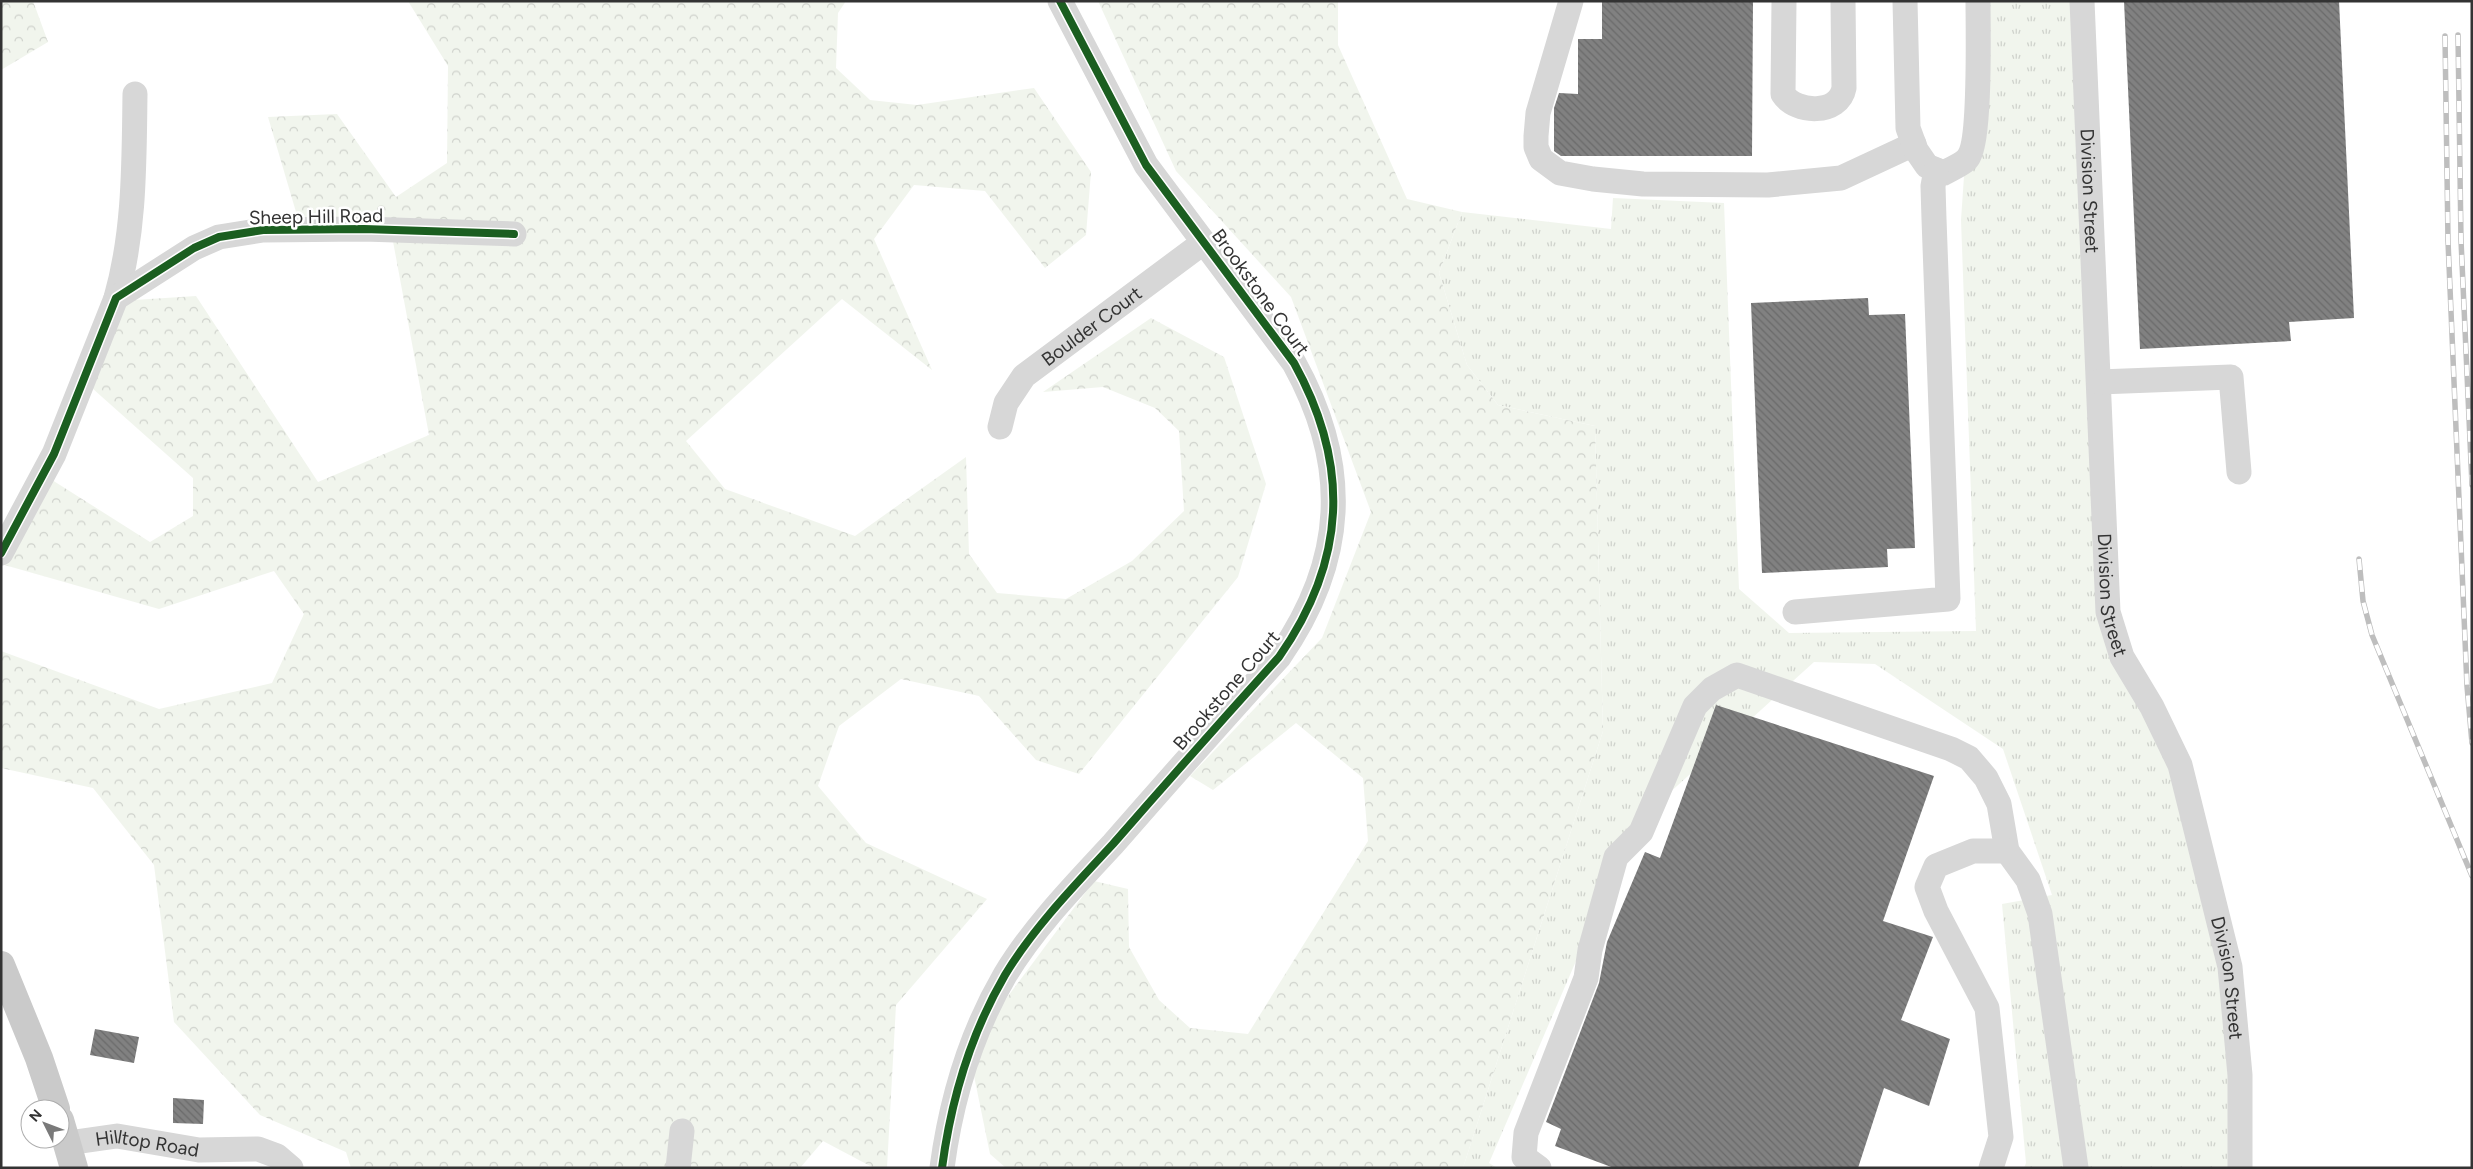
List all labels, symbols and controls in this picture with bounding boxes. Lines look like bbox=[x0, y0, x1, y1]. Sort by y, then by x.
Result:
street label: Division Street bbox=[2075, 128, 2104, 254]
street label: Sheep Hill Road bbox=[249, 204, 383, 229]
street label: Brookstone Court bbox=[1207, 224, 1314, 360]
street label: Boulder Court bbox=[1037, 282, 1146, 371]
street label: Division Street bbox=[2093, 533, 2132, 659]
street label: Brookstone Court bbox=[1168, 626, 1285, 755]
street label: Division Street bbox=[2206, 914, 2248, 1041]
north arrow bbox=[20, 1099, 70, 1149]
text: N bbox=[26, 1106, 46, 1125]
street label: Hilltop Road bbox=[94, 1125, 201, 1162]

